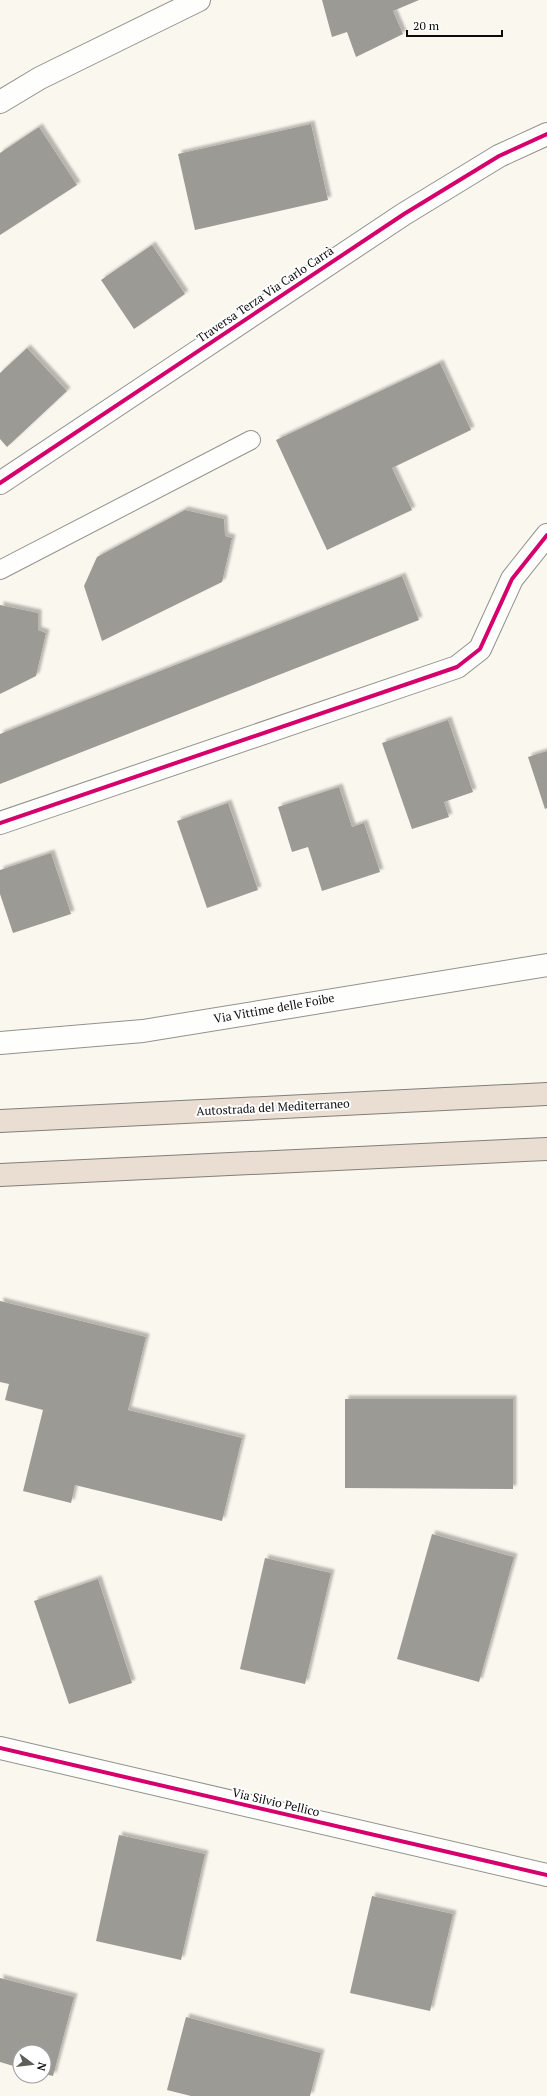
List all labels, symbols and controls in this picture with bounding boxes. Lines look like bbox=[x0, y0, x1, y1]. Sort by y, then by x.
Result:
scale bar bbox=[407, 12, 502, 38]
text: 20 m bbox=[413, 18, 440, 33]
street label: Traversa Terza Via Carlo Carrà bbox=[194, 243, 336, 345]
street label: Via Vittime delle Foibe bbox=[212, 990, 336, 1026]
street label: Autostrada del Mediterraneo bbox=[196, 1095, 350, 1119]
street label: Via Silvio Pellico bbox=[231, 1785, 322, 1819]
north arrow bbox=[12, 2044, 52, 2084]
text: N bbox=[34, 2061, 50, 2073]

